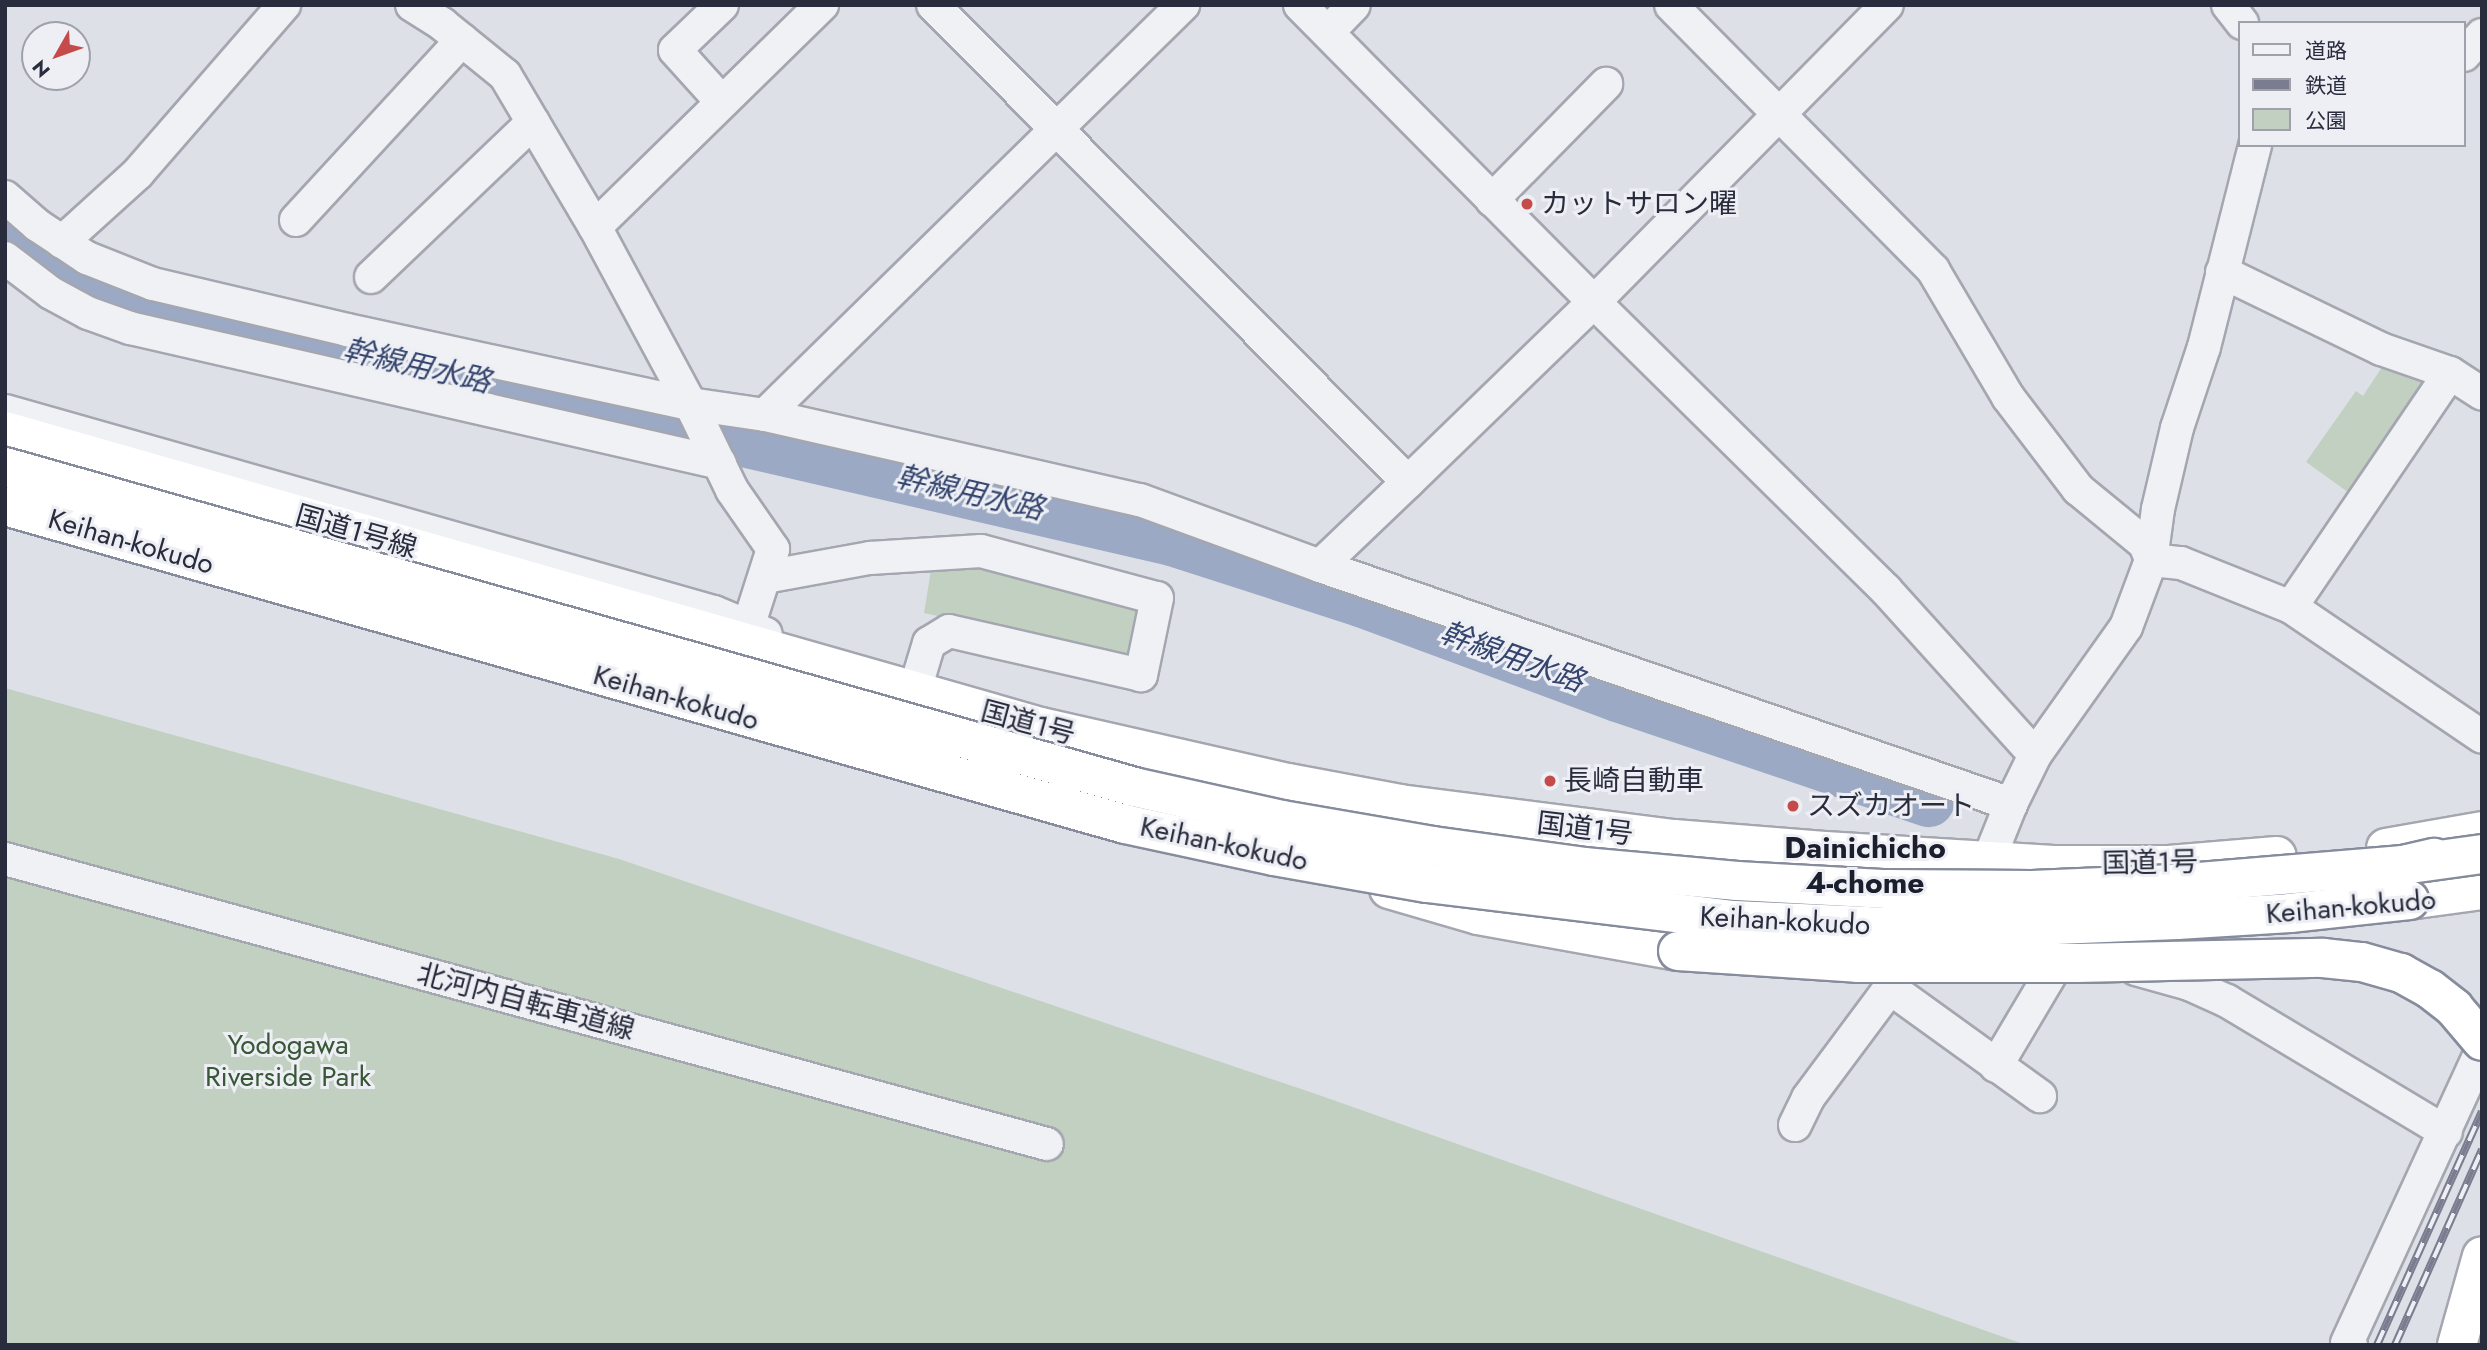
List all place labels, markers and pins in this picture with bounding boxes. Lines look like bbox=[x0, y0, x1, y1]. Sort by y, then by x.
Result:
place label: カットサロン曜 bbox=[1541, 187, 1737, 221]
marker: カットサロン曜 bbox=[1519, 196, 1535, 212]
place label: 長崎自動車 bbox=[1564, 764, 1704, 798]
marker: 長崎自動車 bbox=[1542, 773, 1558, 789]
place label: スズカオート bbox=[1807, 789, 1975, 823]
marker: スズカオート bbox=[1785, 798, 1801, 814]

